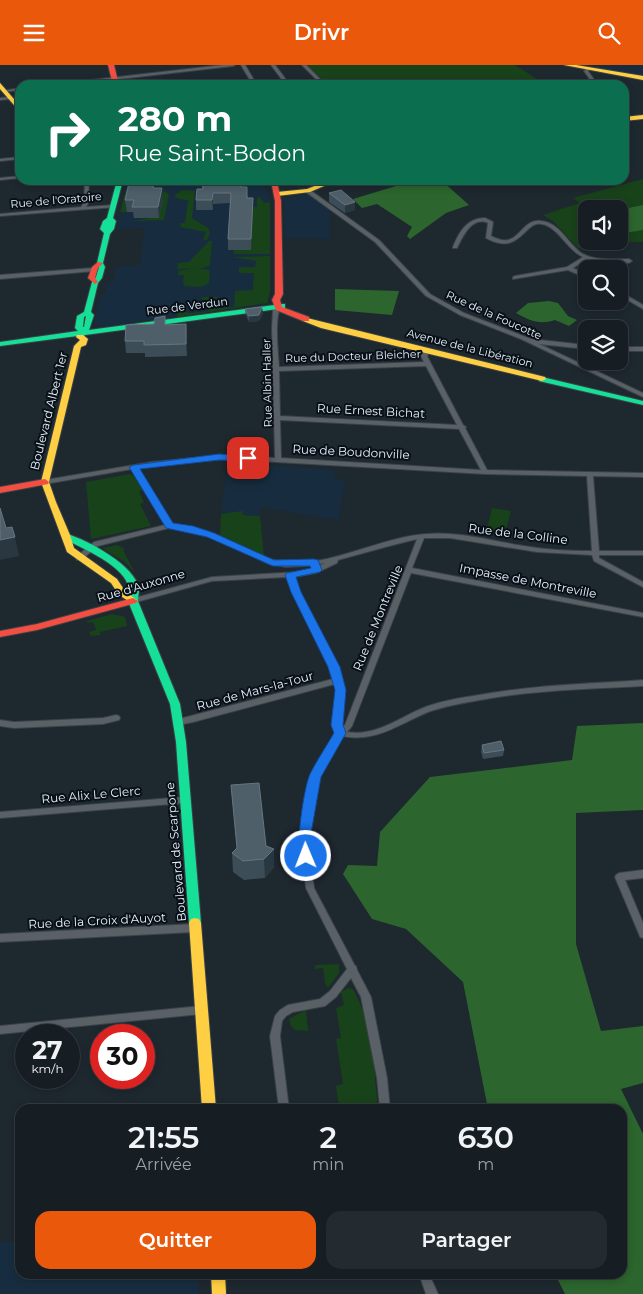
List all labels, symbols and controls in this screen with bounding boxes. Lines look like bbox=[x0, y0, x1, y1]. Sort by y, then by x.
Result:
icon: menu bbox=[20, 19, 48, 47]
text: Drivr bbox=[294, 19, 349, 46]
icon: search bbox=[595, 19, 623, 47]
text: 280 m bbox=[118, 97, 232, 140]
icon: right bbox=[35, 100, 100, 165]
text: Rue Saint-Bodon bbox=[118, 140, 306, 167]
street label: Rue de l'Oratoire bbox=[10, 189, 103, 211]
map controls bbox=[578, 200, 628, 370]
button: sound bbox=[578, 200, 628, 250]
button: search bbox=[578, 260, 628, 310]
street label: Rue de la Foucotte bbox=[444, 288, 544, 343]
street label: Rue de Verdun bbox=[145, 294, 229, 318]
button: layers bbox=[578, 320, 628, 370]
street label: Avenue de la Libération bbox=[405, 326, 535, 370]
street label: Rue Albin Haller bbox=[259, 338, 275, 428]
street label: Rue du Docteur Bleicher bbox=[285, 347, 421, 365]
street label: Boulevard Albert 1er bbox=[27, 350, 70, 471]
street label: Rue Ernest Bichat bbox=[317, 400, 426, 421]
pin bbox=[227, 437, 269, 479]
street label: Rue de Boudonville bbox=[292, 441, 410, 462]
icon: arrive bbox=[234, 444, 262, 472]
street label: Rue de la Colline bbox=[468, 520, 569, 547]
street label: Impasse de Montreville bbox=[458, 560, 598, 601]
street label: Rue de Montreville bbox=[349, 563, 406, 673]
street label: Rue d'Auxonne bbox=[95, 566, 187, 605]
street label: Rue de Mars-la-Tour bbox=[195, 668, 315, 713]
street label: Boulevard de Scarpone bbox=[162, 782, 189, 922]
street label: Rue Alix Le Clerc bbox=[41, 783, 141, 806]
position arrow bbox=[279, 829, 331, 881]
street label: Rue de la Croix d'Auyot bbox=[28, 909, 166, 932]
speed limit sign: 30 bbox=[90, 1024, 155, 1089]
text: 27 bbox=[32, 1035, 63, 1065]
text: km/h bbox=[31, 1061, 64, 1076]
text: 21:55 bbox=[128, 1119, 199, 1156]
text: 2 bbox=[320, 1119, 337, 1156]
text: 630 bbox=[457, 1119, 514, 1156]
text: Arrivée bbox=[136, 1155, 192, 1174]
text: min bbox=[312, 1155, 344, 1174]
text: m bbox=[477, 1155, 494, 1174]
button: Quitter bbox=[35, 1211, 316, 1269]
button: Partager bbox=[326, 1211, 607, 1269]

